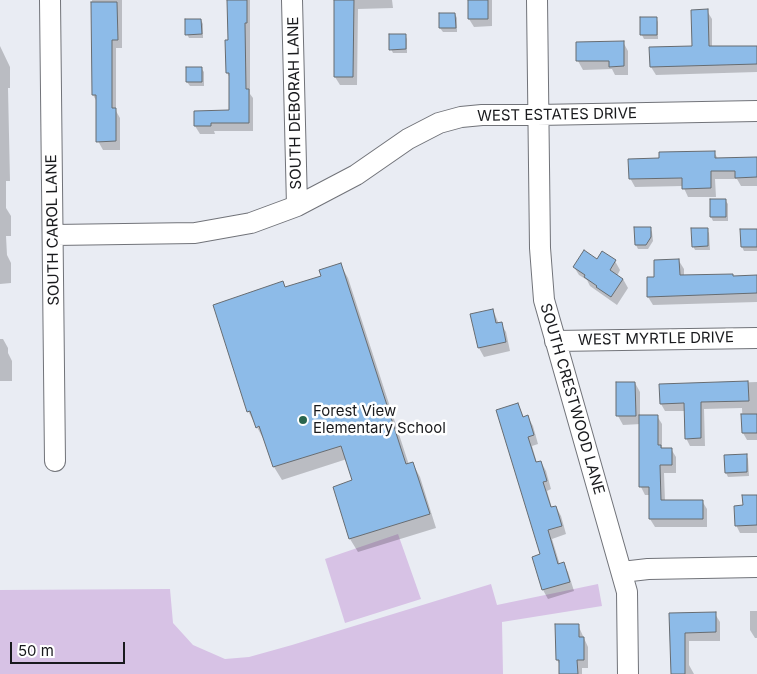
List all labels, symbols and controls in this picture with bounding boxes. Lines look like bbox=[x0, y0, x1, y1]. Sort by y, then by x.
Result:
street label: SOUTH DEBORAH LANE bbox=[284, 16, 306, 190]
street label: WEST ESTATES DRIVE bbox=[477, 105, 637, 125]
street label: SOUTH CAROL LANE bbox=[43, 154, 63, 306]
street label: SOUTH CRESTWOOD LANE bbox=[536, 301, 608, 497]
street label: WEST MYRTLE DRIVE bbox=[578, 329, 734, 349]
place label: Forest View Elementary School bbox=[313, 402, 446, 437]
marker: Forest View Elementary School bbox=[297, 414, 309, 426]
scale bar bbox=[12, 632, 128, 664]
text: 50 m bbox=[18, 641, 54, 660]

